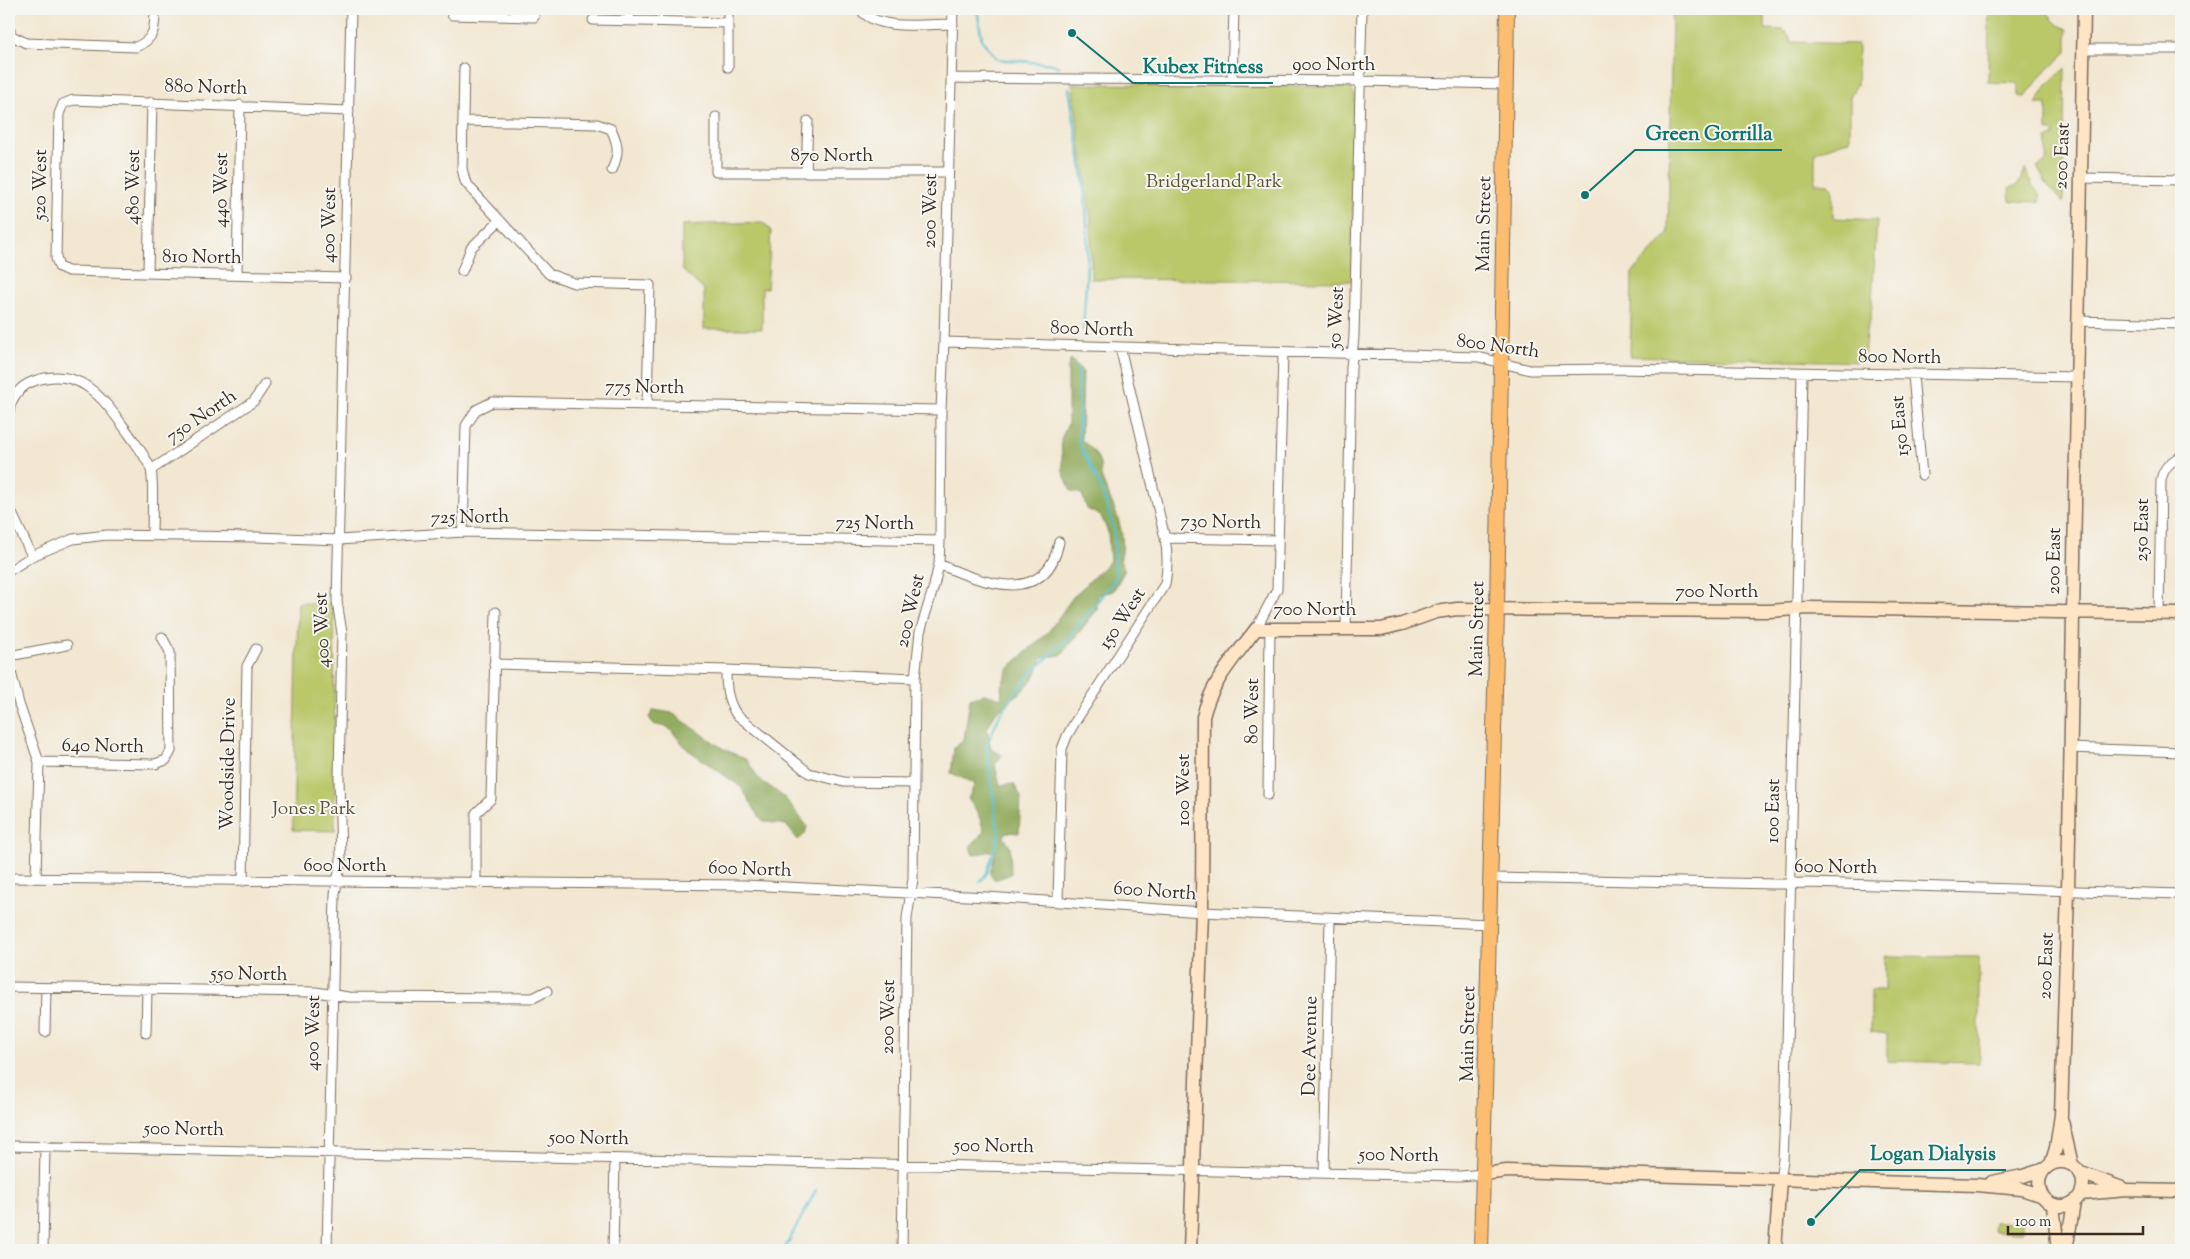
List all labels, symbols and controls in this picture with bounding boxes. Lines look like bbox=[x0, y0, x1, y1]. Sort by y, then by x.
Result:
callout: Kubex Fitness bbox=[1133, 48, 1273, 83]
street label: 900 North bbox=[1292, 52, 1376, 79]
text: Kubex Fitness bbox=[1143, 54, 1263, 83]
street label: 880 North bbox=[164, 73, 248, 103]
callout: Green Gorrilla bbox=[1635, 115, 1782, 150]
text: Green Gorrilla bbox=[1646, 121, 1773, 150]
street label: 200 East bbox=[2048, 121, 2078, 190]
street label: 870 North bbox=[791, 143, 873, 170]
street label: 520 West bbox=[27, 148, 55, 222]
street label: 480 West bbox=[120, 149, 148, 225]
street label: 440 West bbox=[208, 152, 236, 228]
park label: Bridgerland Park bbox=[1146, 169, 1283, 196]
street label: 200 West bbox=[917, 173, 945, 249]
street label: Main Street bbox=[1471, 175, 1499, 272]
street label: 400 West bbox=[316, 186, 344, 263]
street label: 810 North bbox=[162, 244, 242, 272]
street label: 50 West bbox=[1322, 286, 1352, 351]
street label: 800 North bbox=[1050, 315, 1134, 345]
street label: 800 North bbox=[1455, 328, 1541, 366]
street label: 800 North bbox=[1858, 344, 1942, 372]
street label: 775 North bbox=[605, 374, 685, 402]
street label: 750 North bbox=[161, 383, 243, 451]
street label: 150 East bbox=[1885, 394, 1917, 458]
street label: 250 East bbox=[2129, 497, 2157, 562]
street label: 725 North bbox=[430, 504, 510, 532]
street label: 730 North bbox=[1180, 509, 1262, 537]
street label: 725 North bbox=[835, 510, 915, 538]
street label: 200 East bbox=[2041, 527, 2069, 595]
street label: 200 West bbox=[889, 571, 933, 651]
street label: 700 North bbox=[1675, 579, 1759, 606]
street label: Main Street bbox=[1464, 580, 1492, 677]
street label: 150 West bbox=[1093, 582, 1153, 655]
street label: 400 West bbox=[308, 591, 338, 668]
street label: 700 North bbox=[1273, 597, 1357, 624]
street label: 80 West bbox=[1239, 677, 1267, 744]
street label: Woodside Drive bbox=[214, 697, 244, 831]
street label: 640 North bbox=[61, 733, 145, 761]
street label: 100 West bbox=[1171, 753, 1198, 826]
street label: 100 East bbox=[1760, 778, 1788, 844]
park label: Jones Park bbox=[271, 796, 356, 823]
street label: 600 North bbox=[303, 853, 387, 880]
street label: 600 North bbox=[1794, 854, 1878, 882]
street label: 600 North bbox=[708, 855, 792, 885]
street label: 600 North bbox=[1112, 876, 1198, 908]
street label: 200 East bbox=[2032, 931, 2062, 1000]
street label: 550 North bbox=[209, 961, 288, 989]
street label: 200 West bbox=[875, 979, 903, 1055]
street label: Main Street bbox=[1455, 985, 1483, 1082]
street label: 400 West bbox=[300, 994, 328, 1071]
street label: Dee Avenue bbox=[1297, 995, 1325, 1096]
street label: 500 North bbox=[142, 1116, 225, 1144]
street label: 500 North bbox=[547, 1125, 630, 1153]
street label: 500 North bbox=[952, 1133, 1035, 1161]
callout: Logan Dialysis bbox=[1860, 1135, 2006, 1170]
text: Logan Dialysis bbox=[1870, 1141, 1996, 1170]
street label: 500 North bbox=[1357, 1142, 1440, 1170]
scale bar bbox=[2008, 1204, 2142, 1236]
text: 100 m bbox=[2015, 1212, 2052, 1233]

